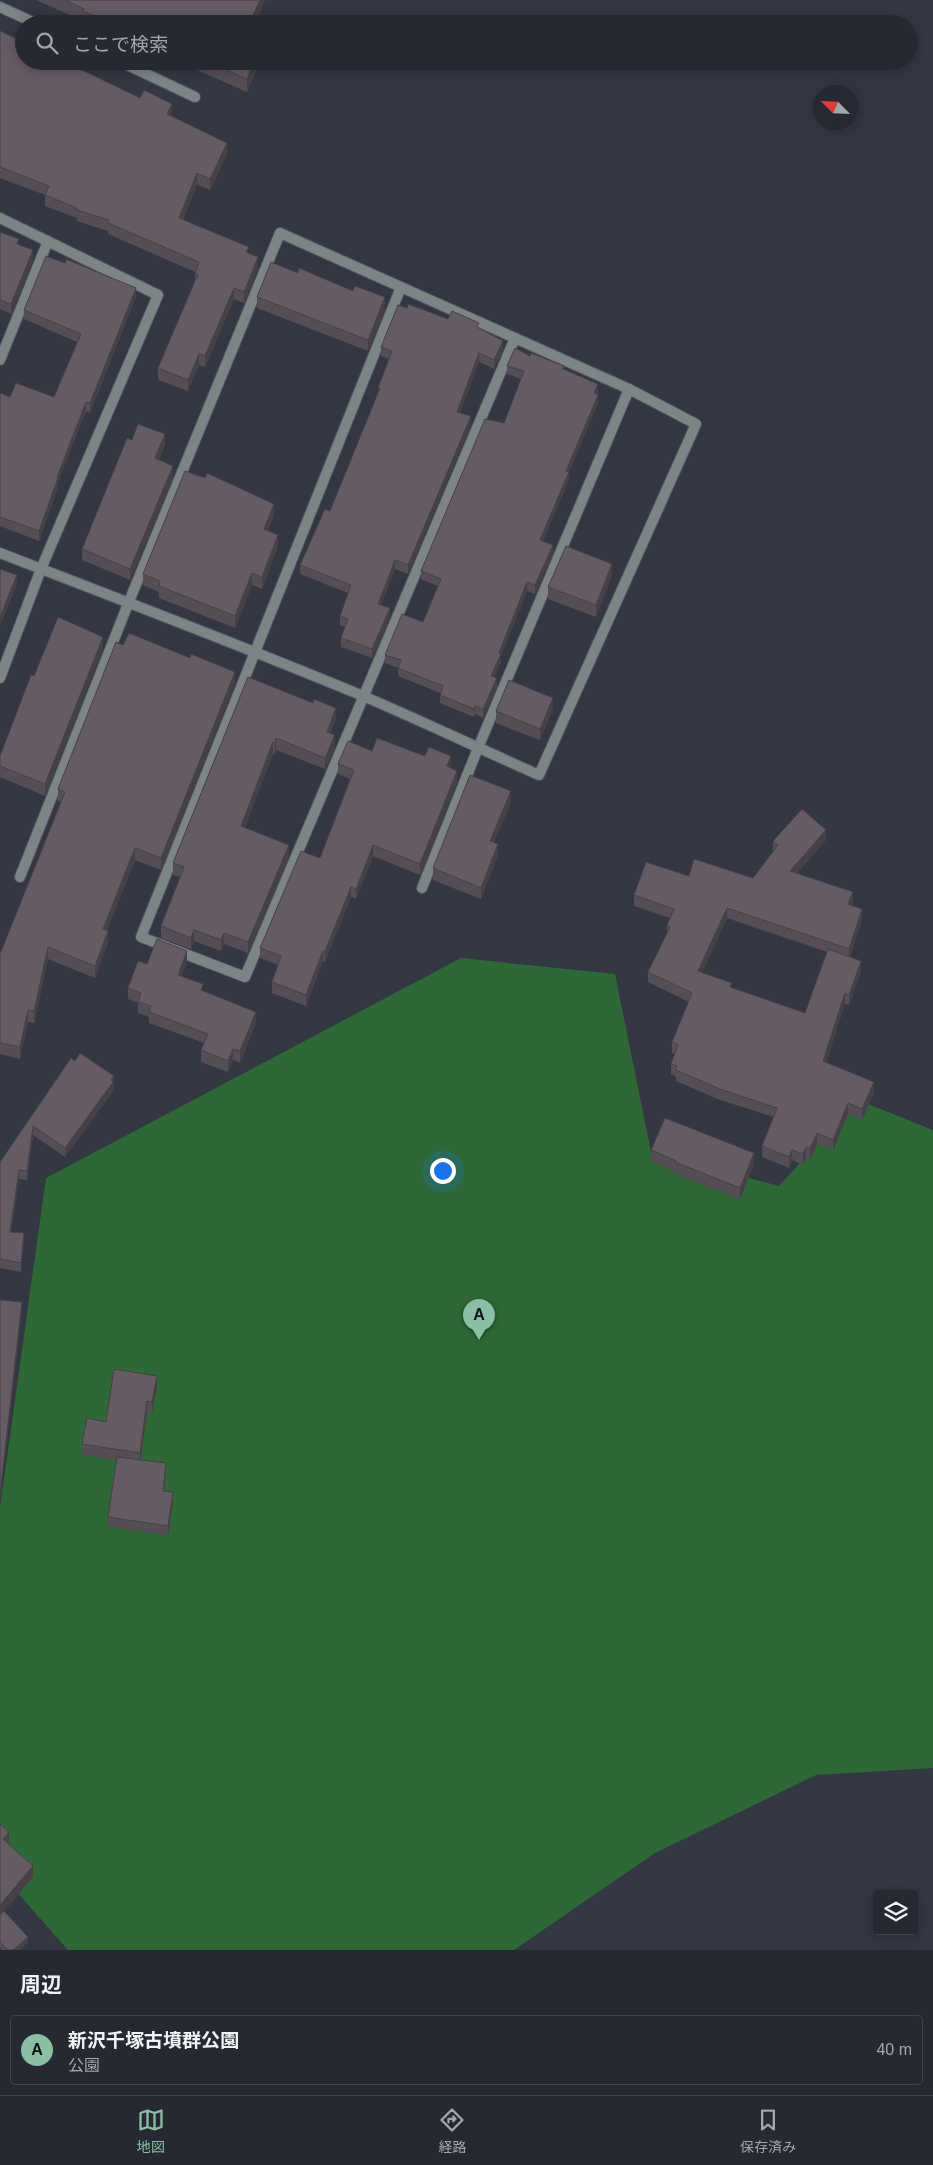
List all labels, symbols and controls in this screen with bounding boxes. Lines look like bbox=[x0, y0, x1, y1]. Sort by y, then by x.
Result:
search box bbox=[15, 15, 918, 70]
icon: search bbox=[33, 29, 61, 57]
text: ここで検索 bbox=[73, 34, 168, 55]
north arrow bbox=[813, 85, 858, 130]
your location bbox=[430, 1158, 456, 1184]
pin: A bbox=[463, 1299, 495, 1340]
map controls bbox=[873, 1890, 918, 1935]
button: layers bbox=[873, 1890, 918, 1935]
text: 周辺 bbox=[20, 1973, 62, 1996]
text: 新沢千塚古墳群公園 bbox=[68, 2030, 239, 2051]
text: A bbox=[31, 2041, 43, 2058]
text: 40 m bbox=[876, 2041, 912, 2058]
text: 公園 bbox=[68, 2057, 100, 2074]
tab: 地図 bbox=[137, 2106, 165, 2156]
tab: 経路 bbox=[438, 2106, 466, 2156]
tab: 保存済み bbox=[740, 2106, 796, 2156]

